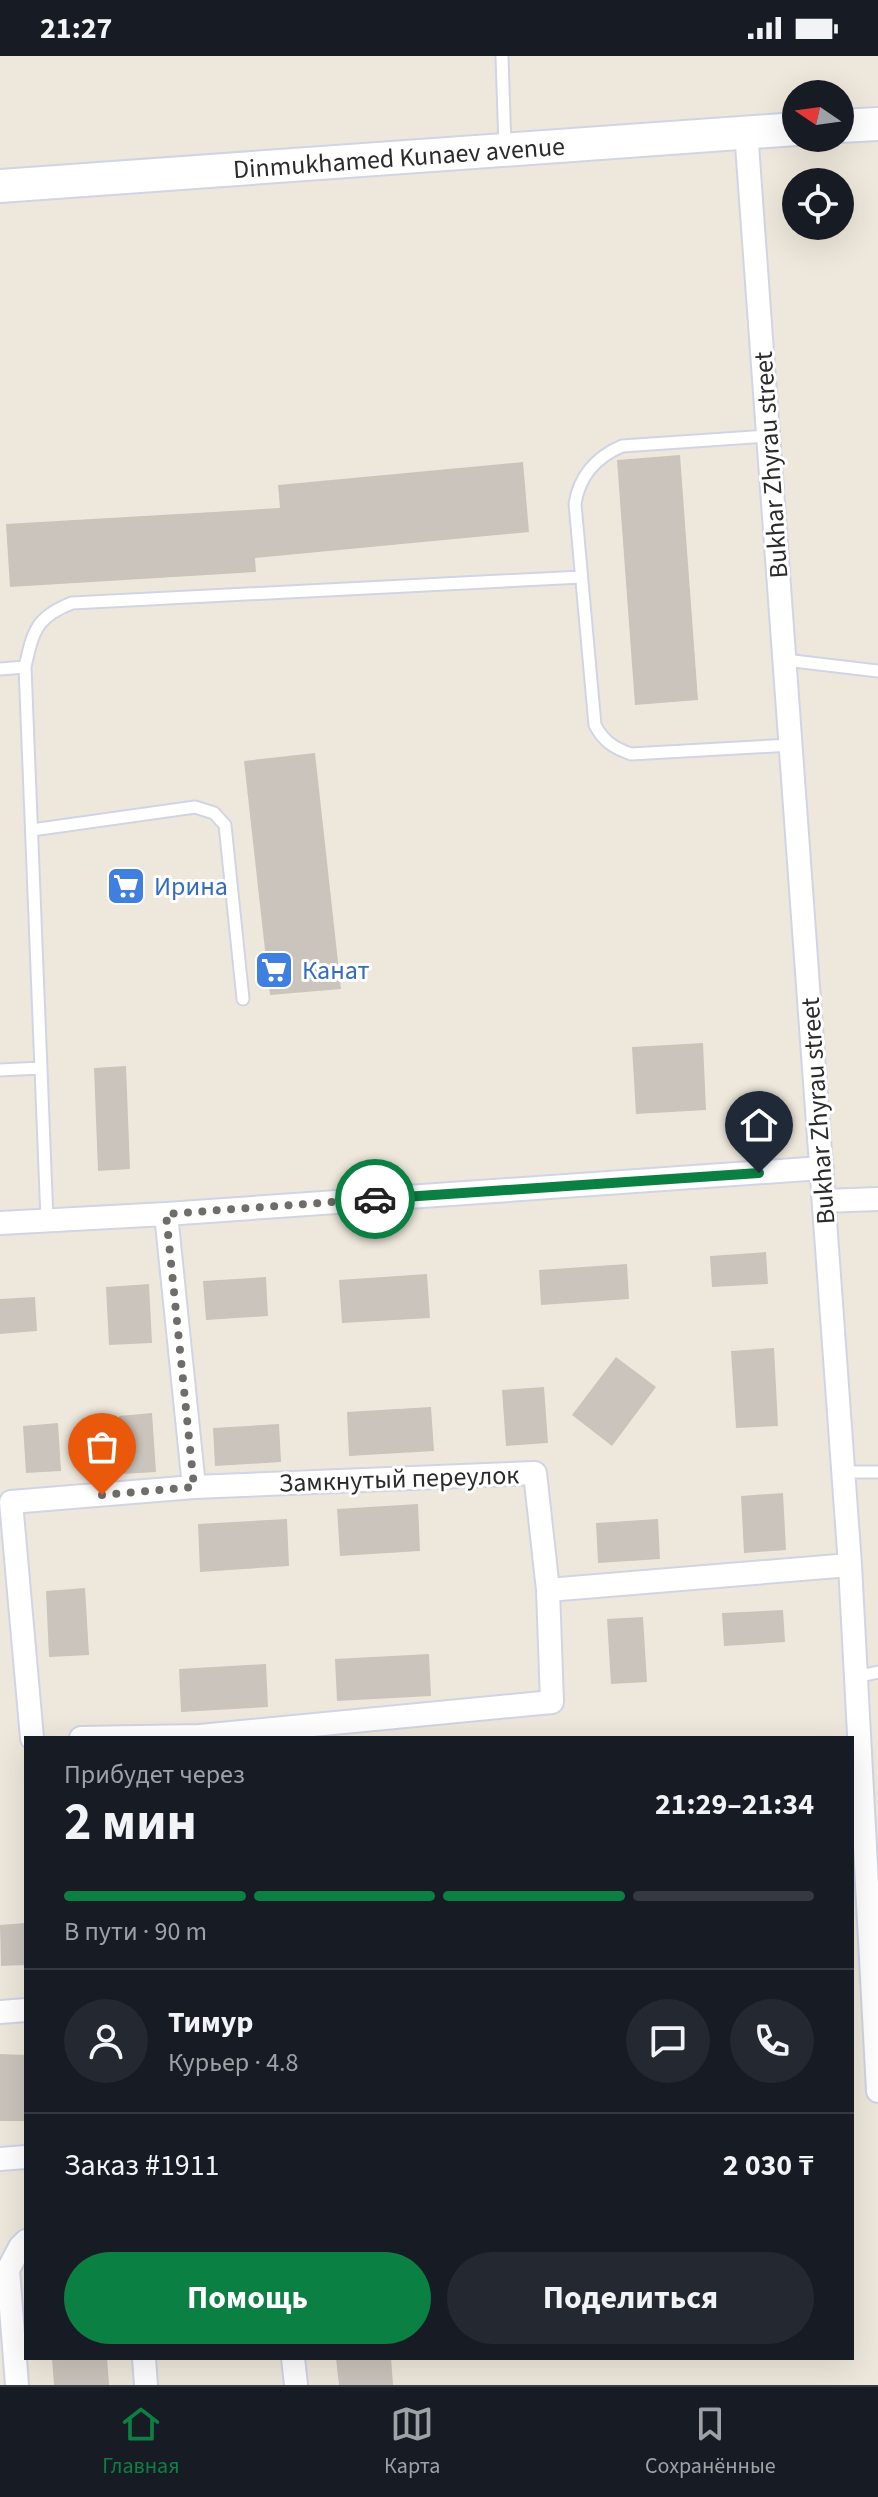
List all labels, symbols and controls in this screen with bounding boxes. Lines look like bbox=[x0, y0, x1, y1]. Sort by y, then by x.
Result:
text: 21:27 bbox=[40, 7, 112, 50]
north arrow bbox=[782, 80, 854, 152]
map controls bbox=[782, 80, 854, 240]
street label: Dinmukhamed Kunaev avenue bbox=[232, 127, 566, 188]
button: locate bbox=[782, 168, 854, 240]
street label: Bukhar Zhyrau street bbox=[745, 350, 797, 580]
supermarket icon: Ирина bbox=[105, 865, 147, 907]
place label: Ирина bbox=[154, 868, 228, 905]
supermarket icon: Канат bbox=[253, 949, 295, 991]
place label: Канат bbox=[302, 952, 370, 989]
street label: Bukhar Zhyrau street bbox=[792, 996, 844, 1226]
pin bbox=[725, 1091, 793, 1173]
icon: home bbox=[737, 1103, 781, 1147]
courier bbox=[335, 1159, 415, 1239]
icon: car bbox=[353, 1177, 397, 1221]
pin bbox=[68, 1413, 136, 1495]
icon: bag bbox=[80, 1425, 124, 1469]
street label: Замкнутый переулок bbox=[278, 1456, 520, 1502]
text: Прибудет через bbox=[64, 1756, 245, 1793]
text: 21:29–21:34 bbox=[655, 1783, 814, 1826]
text: 2 мин bbox=[64, 1786, 197, 1860]
text: В пути · 90 m bbox=[64, 1913, 207, 1950]
button: person bbox=[64, 1999, 148, 2083]
button: chat bbox=[626, 1999, 710, 2083]
button: phone bbox=[730, 1999, 814, 2083]
text: Тимур bbox=[168, 2001, 254, 2044]
text: Курьер · 4.8 bbox=[168, 2044, 298, 2081]
text: Заказ #1911 bbox=[64, 2144, 220, 2187]
text: 2 030 ₸ bbox=[723, 2144, 814, 2187]
button: Помощь bbox=[64, 2252, 431, 2344]
button: Поделиться bbox=[447, 2252, 814, 2344]
tab: Главная bbox=[102, 2402, 180, 2482]
tab: Карта bbox=[384, 2402, 440, 2482]
tab: Сохранённые bbox=[645, 2402, 776, 2482]

